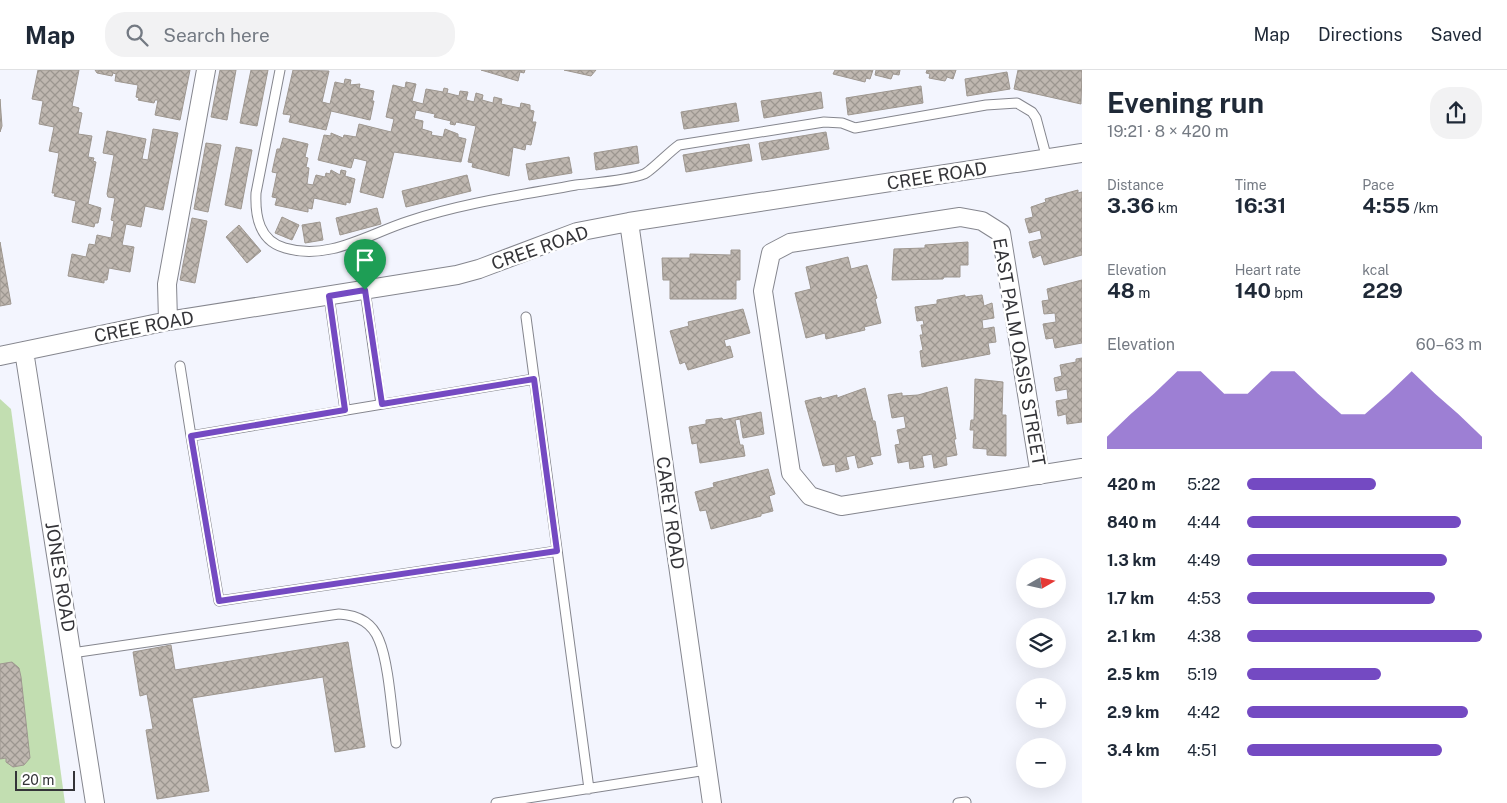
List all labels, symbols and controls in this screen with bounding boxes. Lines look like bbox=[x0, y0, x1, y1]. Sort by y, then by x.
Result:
search box bbox=[105, 12, 455, 57]
text: Map bbox=[25, 21, 75, 49]
icon: search bbox=[123, 21, 151, 49]
text: Search here bbox=[163, 24, 270, 46]
text: Map bbox=[1253, 24, 1290, 45]
text: Directions bbox=[1318, 24, 1403, 45]
text: Saved bbox=[1431, 24, 1482, 45]
text: Evening run bbox=[1107, 86, 1264, 119]
button: share bbox=[1430, 87, 1482, 139]
text: 19:21 · 8 × 420 m bbox=[1107, 122, 1229, 141]
street label: CREE ROAD bbox=[885, 157, 989, 194]
text: Distance bbox=[1107, 177, 1164, 193]
text: Time bbox=[1235, 177, 1267, 193]
text: Pace bbox=[1362, 177, 1394, 193]
text: 3.36 bbox=[1107, 193, 1154, 218]
text: 16:31 bbox=[1235, 193, 1286, 218]
text: 4:55 bbox=[1362, 193, 1410, 218]
text: km bbox=[1154, 200, 1178, 216]
text: /km bbox=[1410, 200, 1438, 216]
street label: CREE ROAD bbox=[489, 221, 591, 274]
street label: EAST PALM OASIS STREET bbox=[989, 236, 1050, 468]
pin bbox=[344, 239, 386, 290]
icon: arrive bbox=[351, 246, 379, 274]
text: Elevation bbox=[1107, 262, 1166, 278]
text: Heart rate bbox=[1235, 262, 1301, 278]
text: kcal bbox=[1362, 262, 1389, 278]
text: 48 bbox=[1107, 278, 1135, 303]
text: 140 bbox=[1235, 278, 1271, 303]
text: 229 bbox=[1362, 278, 1403, 303]
text: m bbox=[1135, 285, 1150, 301]
text: bpm bbox=[1271, 285, 1303, 301]
street label: CREE ROAD bbox=[92, 307, 196, 346]
text: Elevation bbox=[1107, 335, 1175, 354]
text: 60–63 m bbox=[1416, 335, 1482, 354]
street label: CAREY ROAD bbox=[652, 455, 689, 571]
text: 420 m bbox=[1107, 475, 1156, 494]
text: 5:22 bbox=[1187, 475, 1220, 494]
text: 840 m bbox=[1107, 513, 1156, 532]
text: 4:44 bbox=[1187, 513, 1221, 532]
street label: JONES ROAD bbox=[41, 520, 80, 634]
text: 1.3 km bbox=[1107, 551, 1156, 570]
text: 4:49 bbox=[1187, 551, 1221, 570]
north arrow bbox=[1016, 558, 1066, 608]
map controls bbox=[1016, 558, 1066, 788]
text: 1.7 km bbox=[1107, 589, 1154, 608]
text: 4:53 bbox=[1187, 589, 1221, 608]
button: layers bbox=[1016, 618, 1066, 668]
text: 2.1 km bbox=[1107, 627, 1156, 646]
text: 4:38 bbox=[1187, 627, 1221, 646]
text: 2.5 km bbox=[1107, 665, 1159, 684]
text: 5:19 bbox=[1187, 665, 1217, 684]
button: + bbox=[1016, 678, 1066, 728]
text: 2.9 km bbox=[1107, 703, 1159, 722]
text: 4:42 bbox=[1187, 703, 1220, 722]
button: − bbox=[1016, 738, 1066, 788]
text: 3.4 km bbox=[1107, 741, 1160, 760]
text: 4:51 bbox=[1187, 741, 1217, 760]
scale bar bbox=[15, 768, 75, 791]
text: 20 m bbox=[22, 772, 54, 788]

